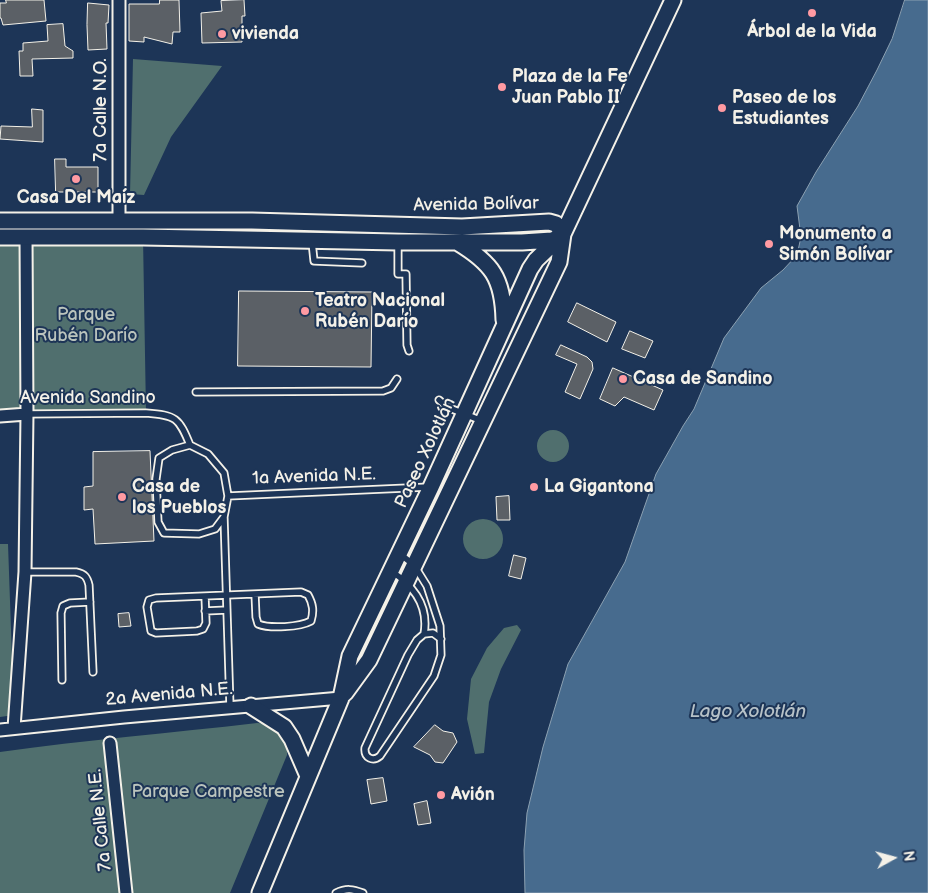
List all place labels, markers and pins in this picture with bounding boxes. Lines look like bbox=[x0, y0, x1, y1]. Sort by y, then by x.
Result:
marker: Árbol de la Vida bbox=[806, 7, 818, 19]
place label: Árbol de la Vida bbox=[747, 21, 877, 43]
place label: vivienda bbox=[232, 23, 299, 45]
marker: vivienda bbox=[216, 28, 228, 40]
place label: Plaza de la Fe Juan Pablo II bbox=[512, 66, 628, 108]
marker: Plaza de la Fe Juan Pablo II bbox=[496, 81, 508, 93]
place label: Paseo de los Estudiantes bbox=[732, 87, 836, 130]
marker: Paseo de los Estudiantes bbox=[716, 102, 728, 114]
marker: Casa Del Maíz bbox=[70, 173, 82, 185]
place label: Casa Del Maíz bbox=[17, 187, 135, 209]
place label: Monumento a Simón Bolívar bbox=[779, 223, 892, 266]
marker: Monumento a Simón Bolívar bbox=[763, 238, 775, 250]
place label: Teatro Nacional Rubén Darío bbox=[315, 290, 445, 332]
marker: Teatro Nacional Rubén Darío bbox=[299, 305, 311, 317]
place label: Casa de Sandino bbox=[633, 368, 772, 390]
marker: Casa de Sandino bbox=[617, 373, 629, 385]
place label: Casa de los Pueblos bbox=[132, 476, 226, 518]
place label: La Gigantona bbox=[544, 476, 654, 498]
marker: La Gigantona bbox=[528, 481, 540, 493]
marker: Casa de los Pueblos bbox=[116, 491, 128, 503]
place label: Avión bbox=[451, 784, 495, 806]
marker: Avión bbox=[435, 789, 447, 801]

